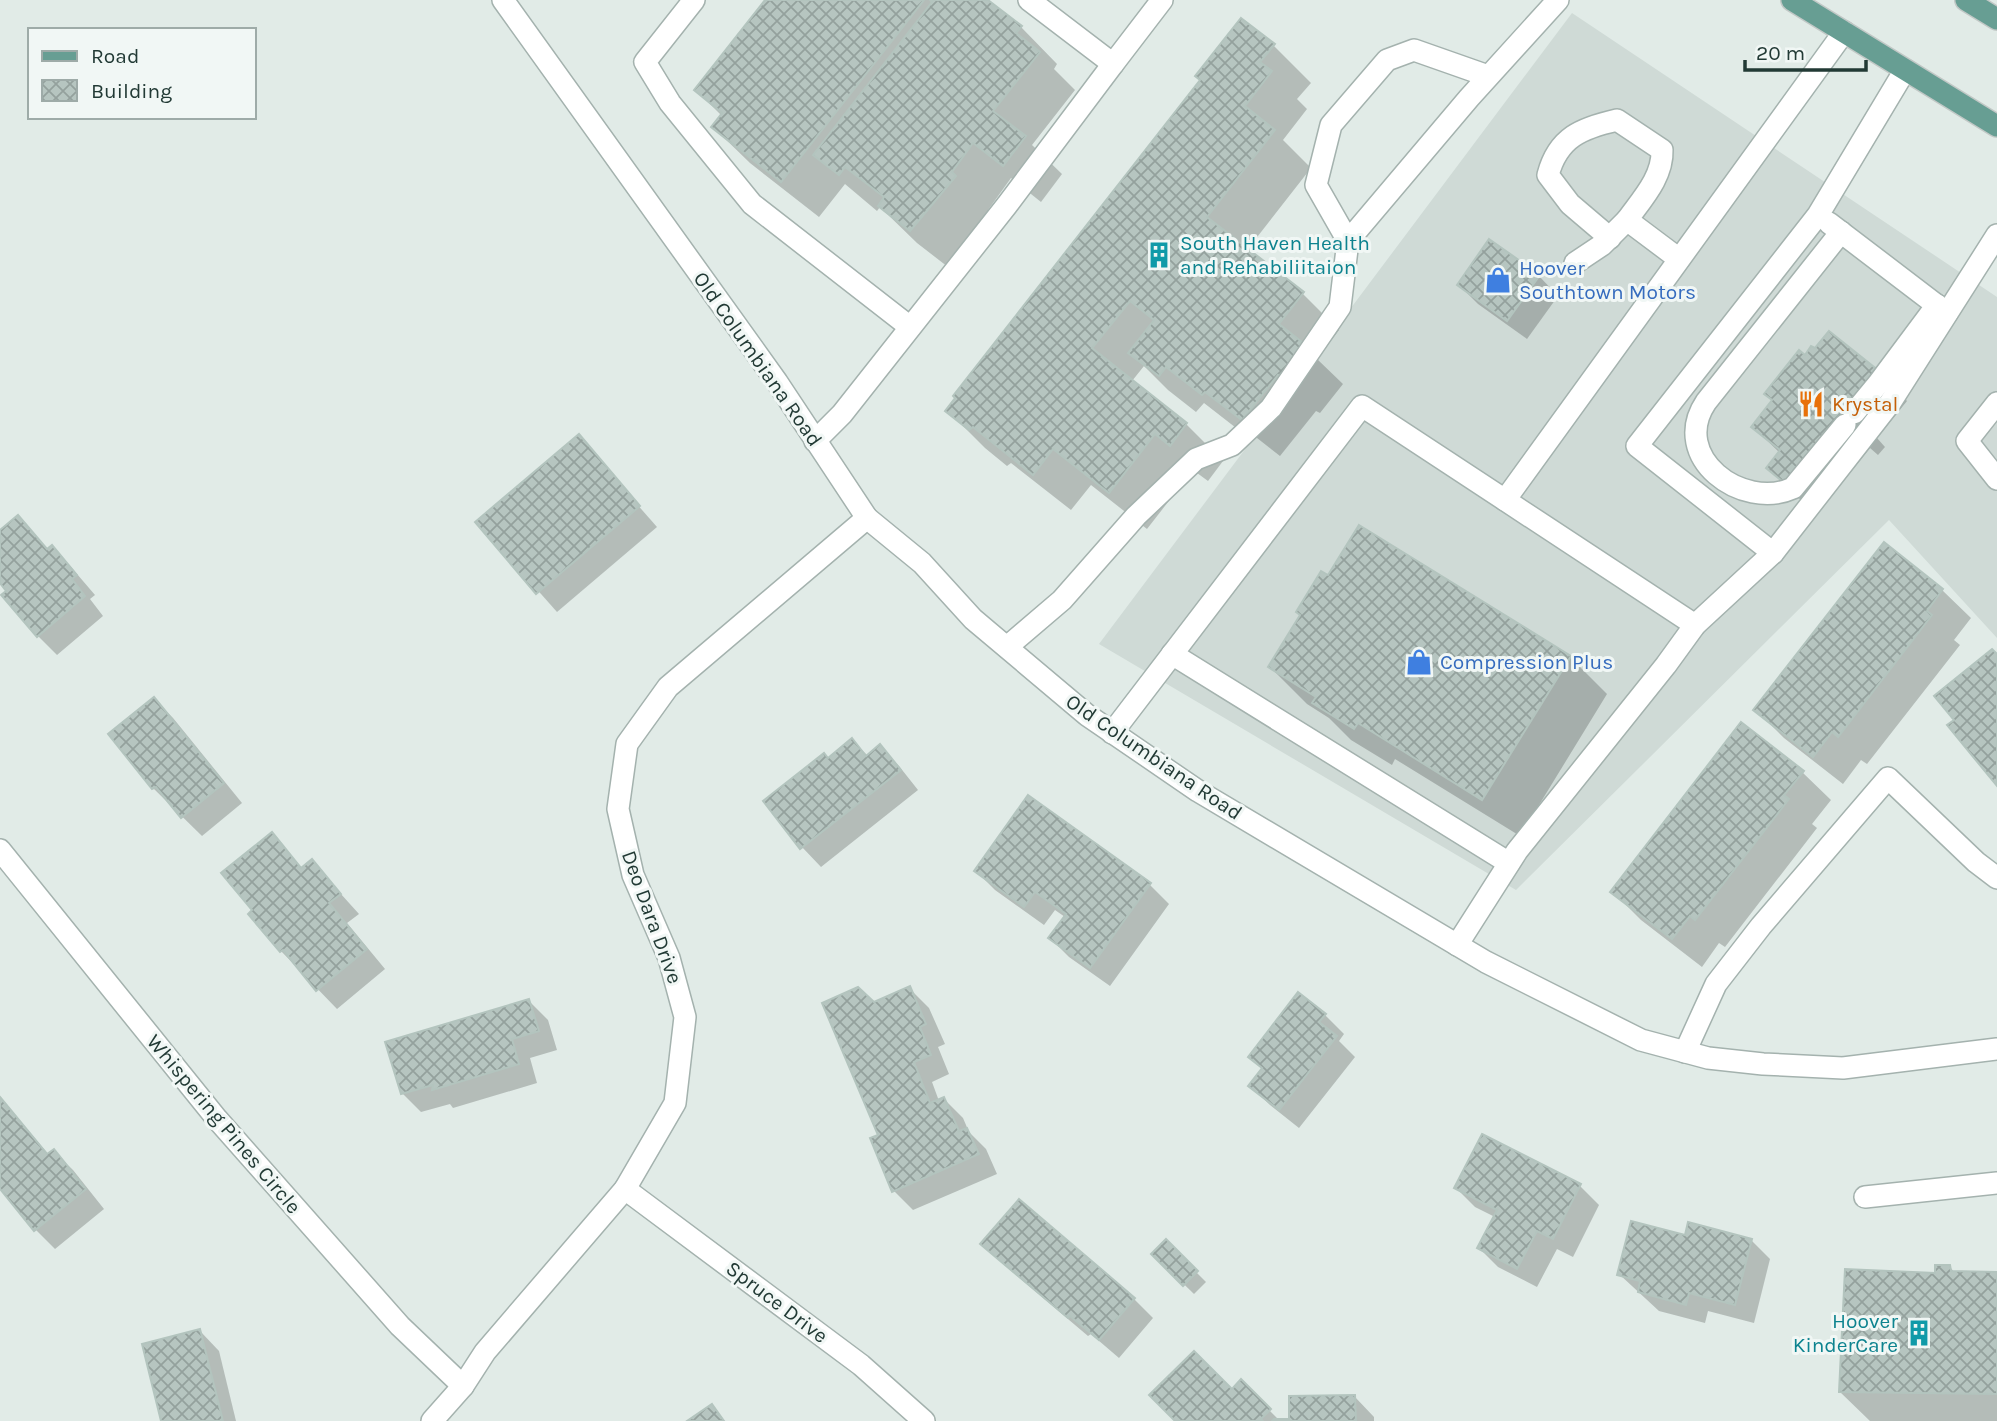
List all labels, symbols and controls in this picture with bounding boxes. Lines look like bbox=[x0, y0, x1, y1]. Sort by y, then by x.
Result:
legend bbox=[28, 28, 256, 119]
scale bar bbox=[1745, 28, 1866, 72]
text: 20 m bbox=[1756, 41, 1805, 65]
text: Road bbox=[91, 44, 139, 68]
text: Building bbox=[91, 79, 172, 103]
place label: South Haven Health and Rehabiliitaion bbox=[1180, 231, 1370, 279]
building icon: South Haven Health and Rehabiliitaion bbox=[1144, 240, 1174, 270]
place label: Hoover Southtown Motors bbox=[1519, 256, 1696, 304]
shop icon: Hoover Southtown Motors bbox=[1483, 265, 1513, 295]
street label: Old Columbiana Road bbox=[689, 267, 827, 451]
restaurant icon: Krystal bbox=[1796, 389, 1826, 419]
place label: Krystal bbox=[1832, 392, 1899, 416]
shop icon: Compression Plus bbox=[1404, 647, 1434, 677]
place label: Compression Plus bbox=[1440, 650, 1613, 674]
street label: Old Columbiana Road bbox=[1061, 689, 1247, 825]
street label: Deo Dara Drive bbox=[617, 847, 687, 987]
street label: Whispering Pines Circle bbox=[142, 1029, 306, 1219]
street label: Spruce Drive bbox=[721, 1256, 833, 1348]
place label: Hoover KinderCare bbox=[1793, 1309, 1898, 1357]
building icon: Hoover KinderCare bbox=[1904, 1318, 1934, 1348]

